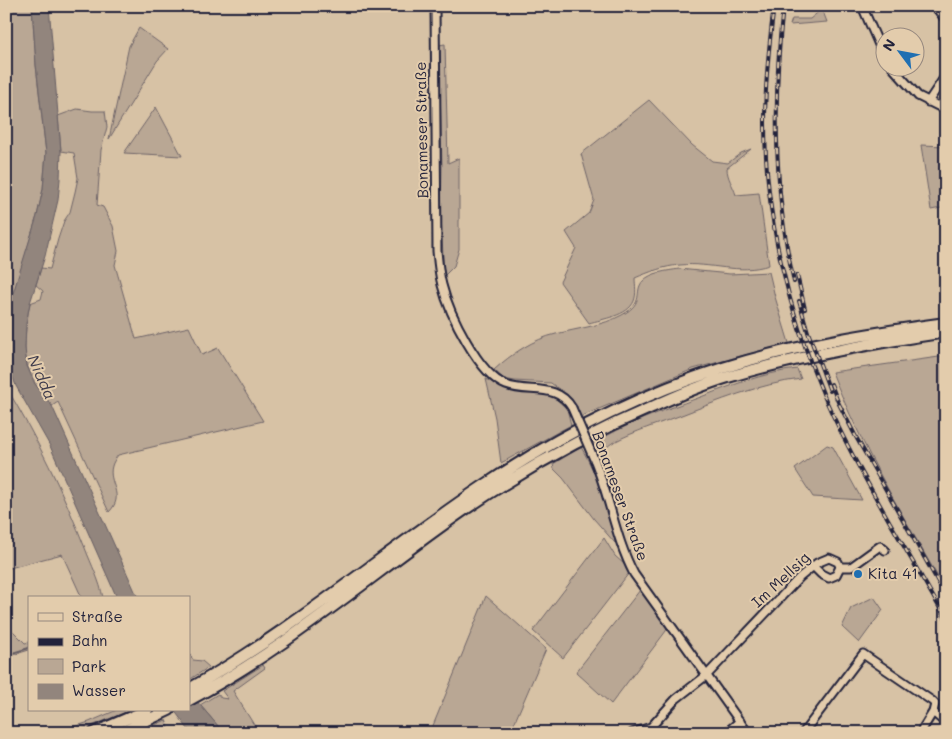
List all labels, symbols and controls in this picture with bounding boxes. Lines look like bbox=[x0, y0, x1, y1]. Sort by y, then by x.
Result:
north arrow bbox=[874, 28, 924, 78]
text: N bbox=[878, 35, 899, 54]
street label: Bonameser Straße bbox=[410, 61, 432, 199]
water label: Nidda bbox=[23, 351, 62, 403]
street label: Bonameser Straße bbox=[588, 428, 654, 563]
street label: Im Mellsig bbox=[747, 547, 814, 611]
place label: Kita 41 bbox=[868, 563, 918, 583]
marker: Kita 41 bbox=[852, 568, 864, 580]
legend bbox=[28, 596, 190, 712]
text: Straße bbox=[72, 606, 123, 626]
text: Bahn bbox=[72, 630, 107, 650]
text: Park bbox=[72, 656, 106, 676]
text: Wasser bbox=[72, 680, 126, 700]

